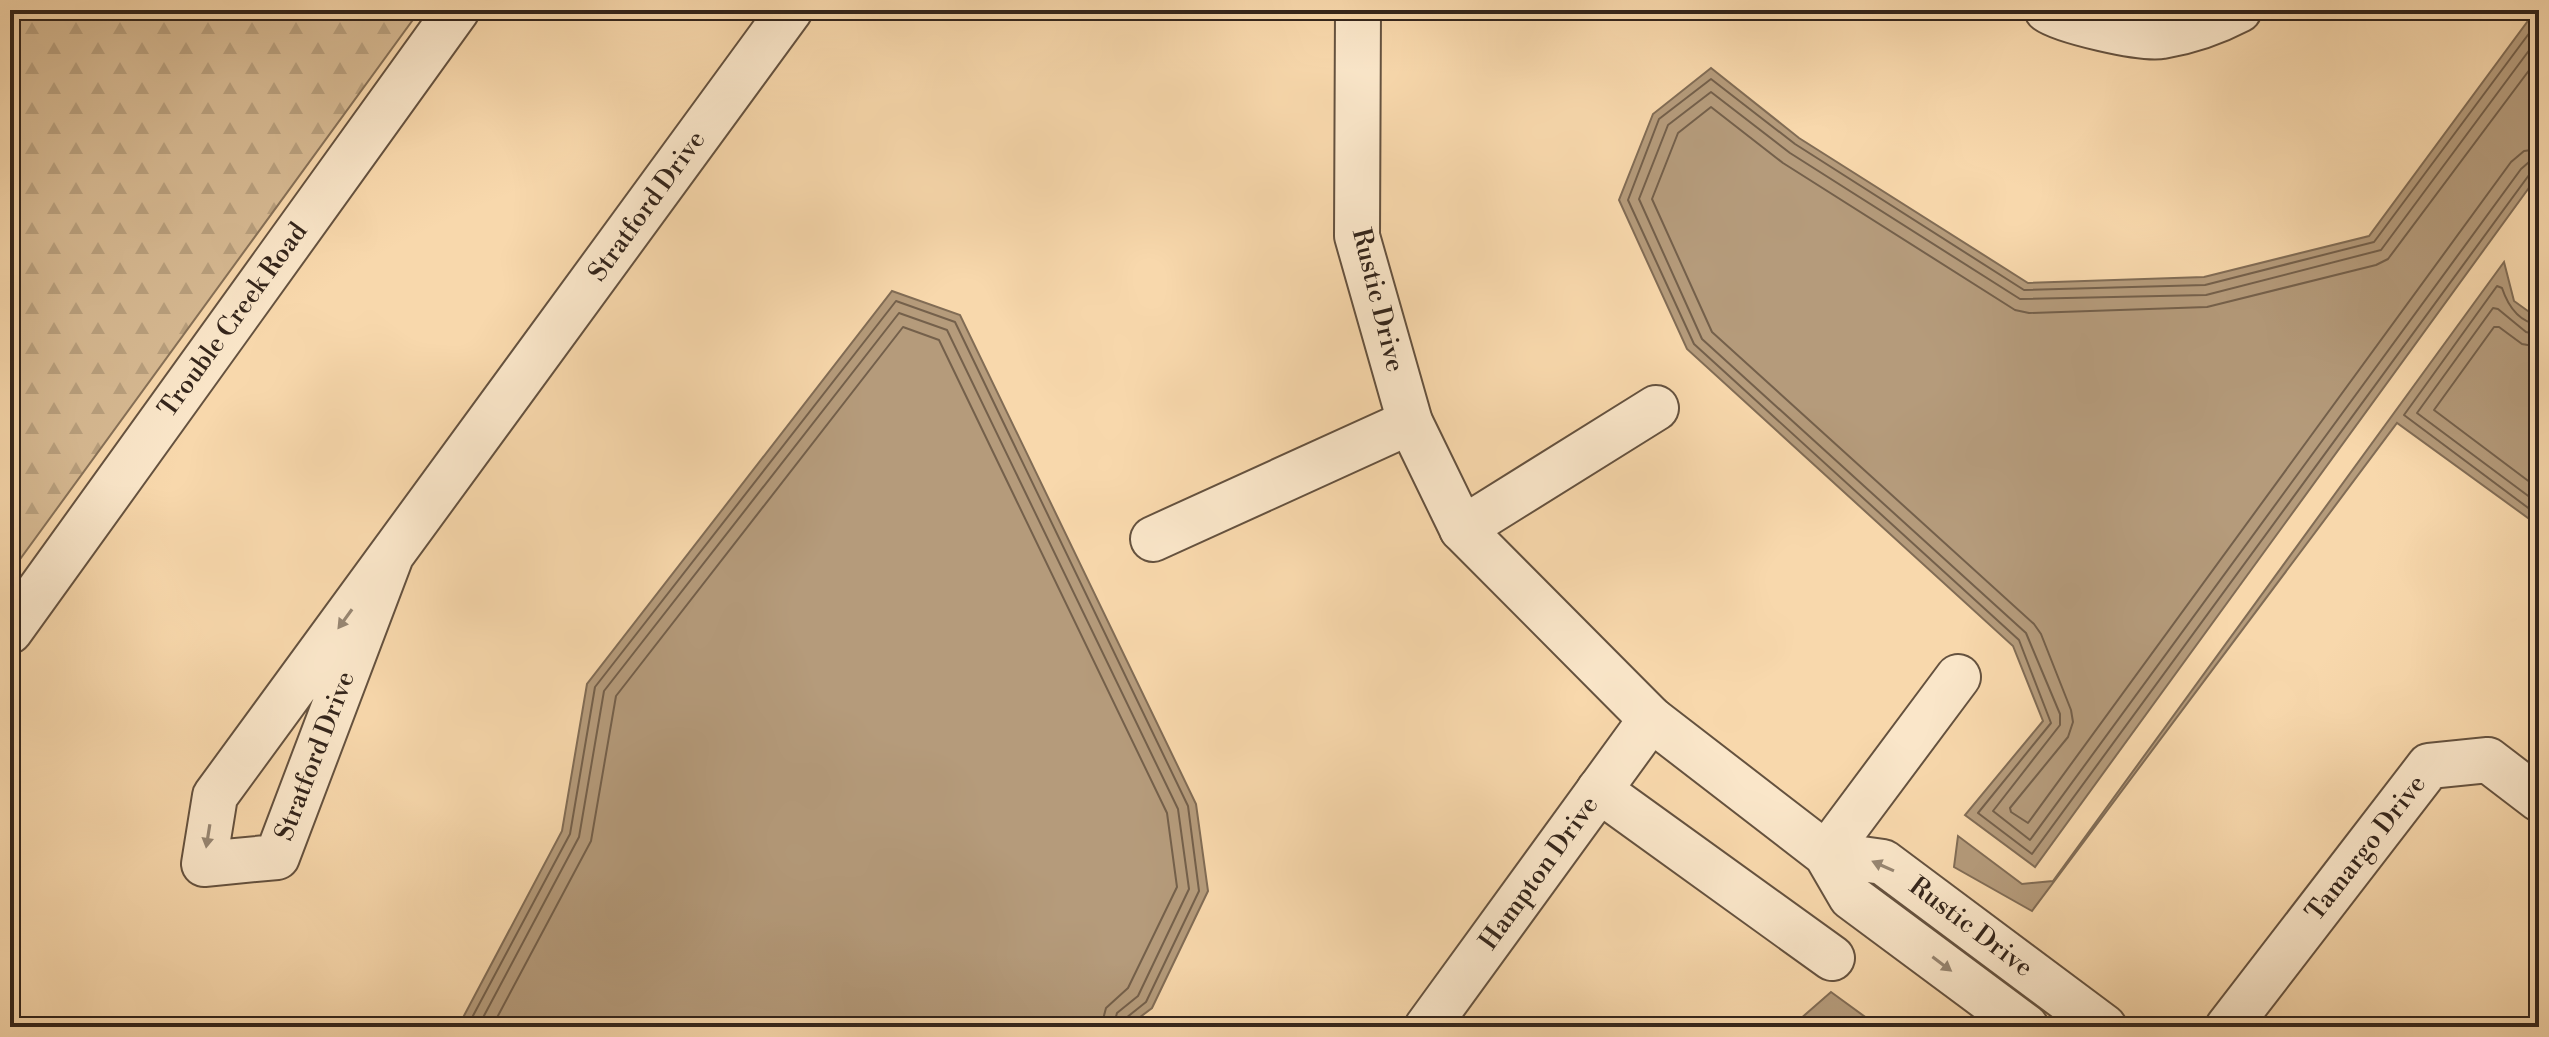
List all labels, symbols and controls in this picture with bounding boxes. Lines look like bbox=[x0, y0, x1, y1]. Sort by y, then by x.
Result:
street label: Stratford Drive bbox=[582, 124, 712, 288]
street label: Trouble Creek Road bbox=[152, 216, 315, 424]
street label: Rustic Drive bbox=[1345, 225, 1411, 375]
one-way arrow bbox=[337, 608, 353, 630]
street label: Stratford Drive bbox=[268, 667, 362, 845]
street label: Tamargo Drive bbox=[2299, 769, 2433, 927]
street label: Hampton Drive bbox=[1472, 790, 1606, 956]
one-way arrow bbox=[202, 824, 214, 849]
one-way arrow bbox=[1872, 859, 1895, 872]
street label: Rustic Drive bbox=[1903, 870, 2039, 984]
one-way arrow bbox=[1931, 956, 1952, 971]

